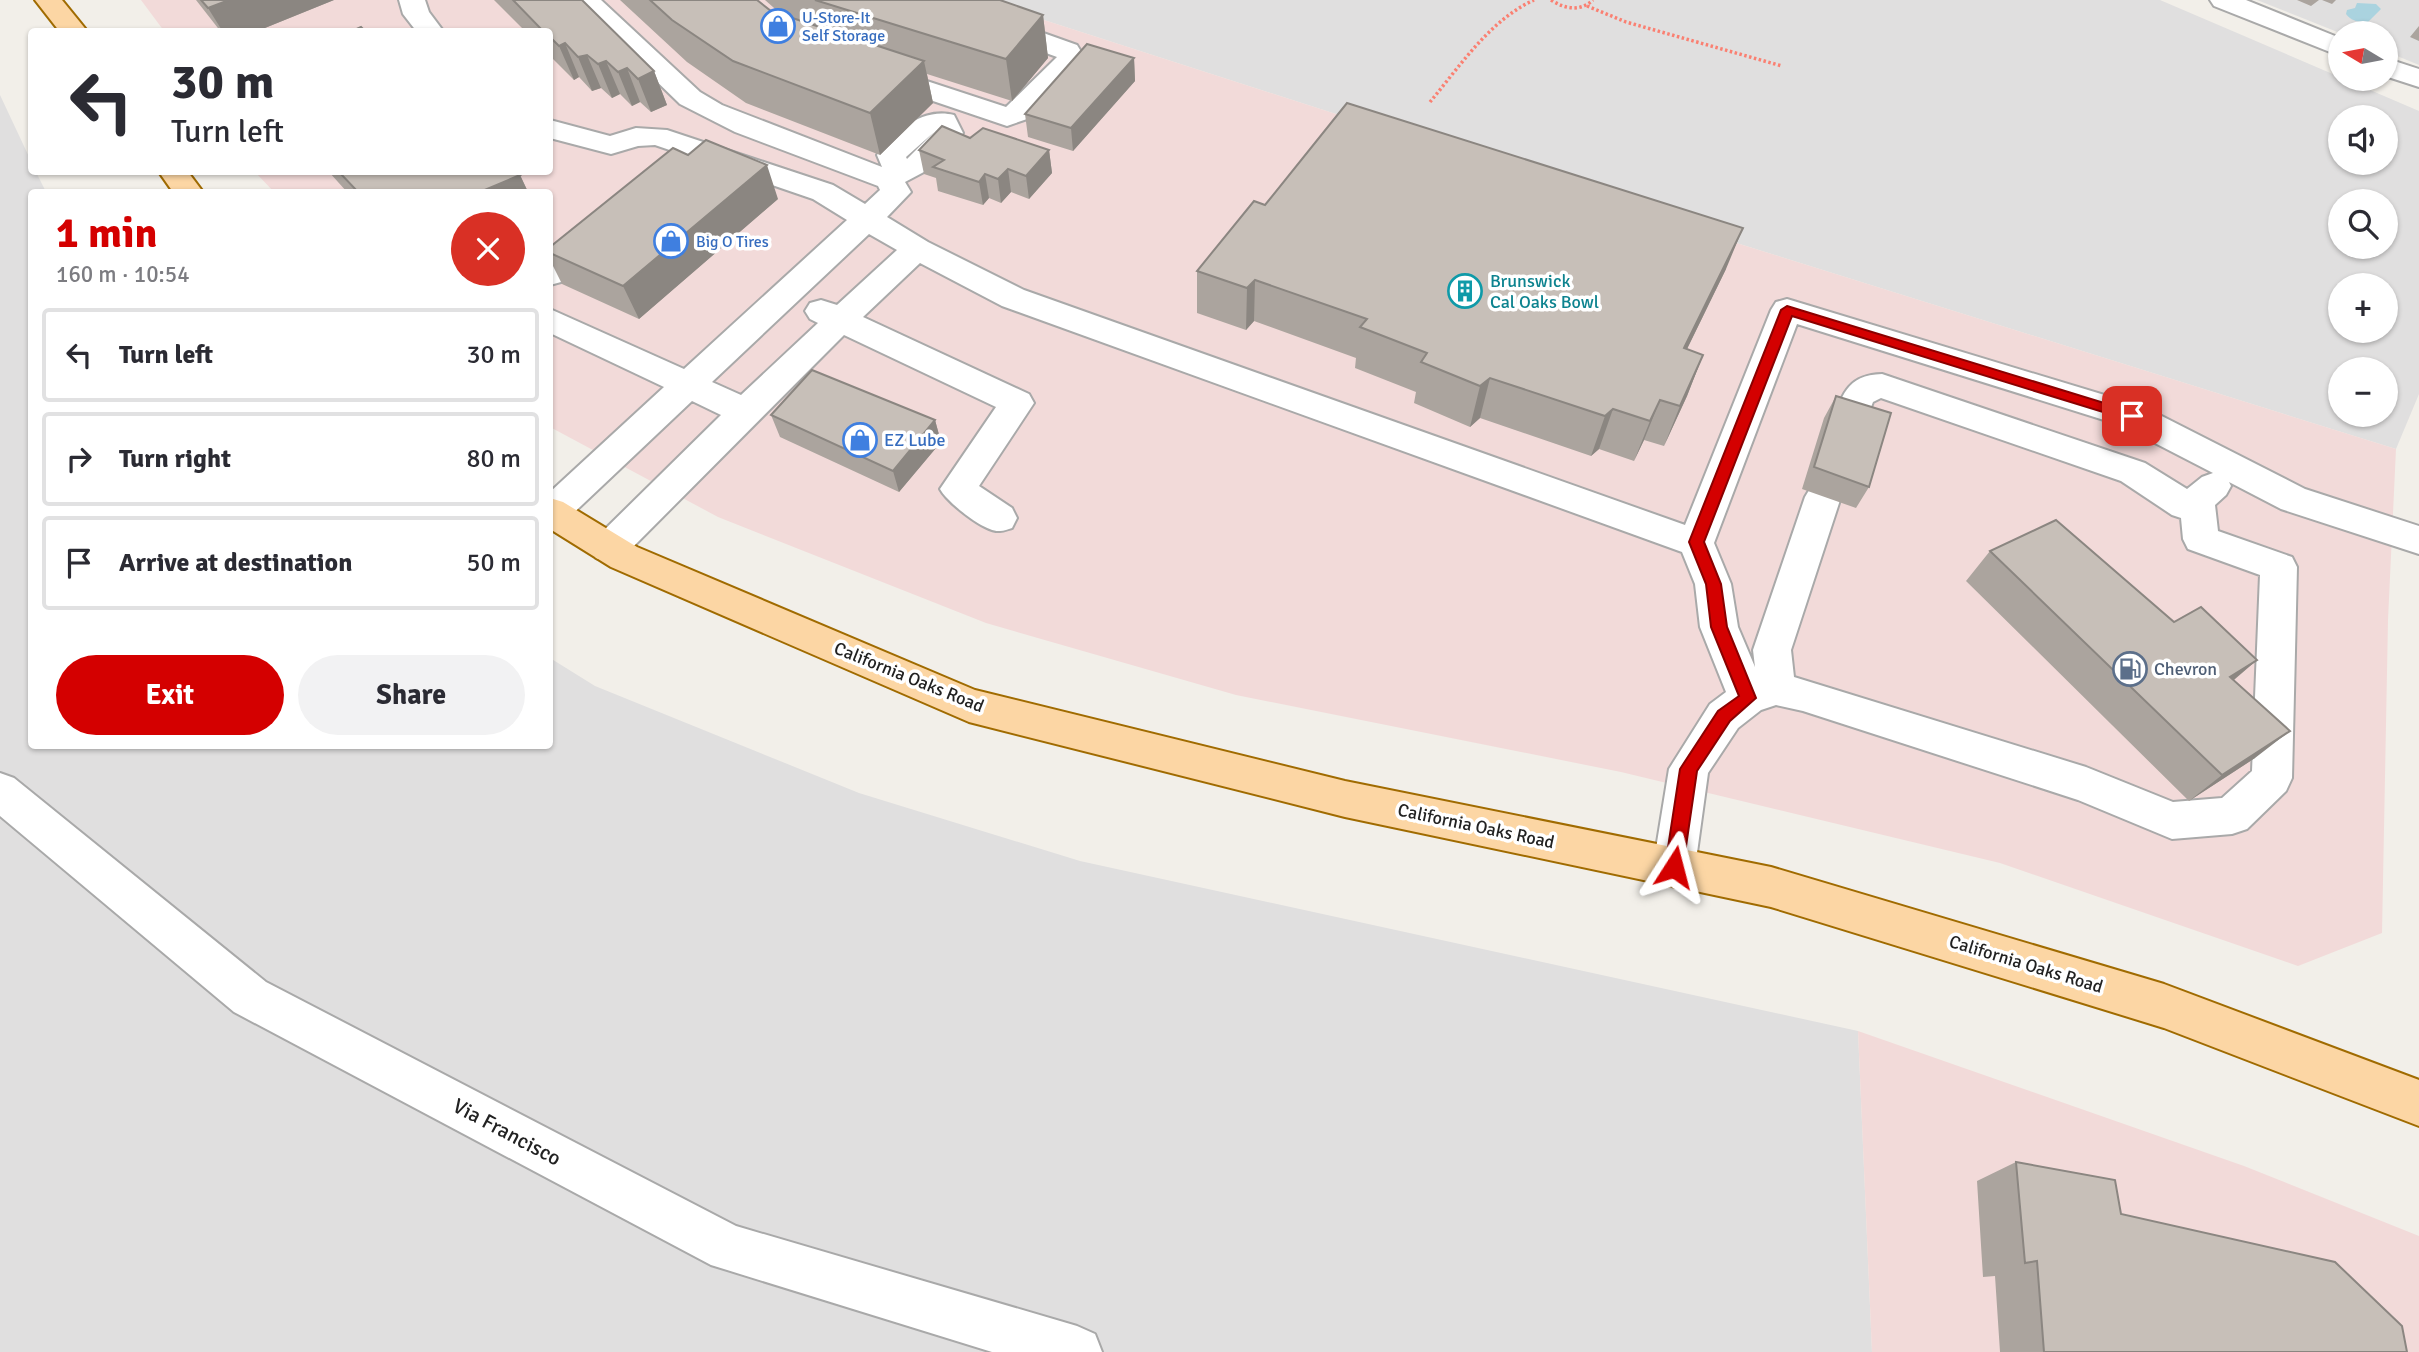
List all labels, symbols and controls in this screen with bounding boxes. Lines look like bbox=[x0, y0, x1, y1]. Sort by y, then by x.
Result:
shop icon: U-Store-It Self Storage bbox=[759, 7, 797, 45]
place label: U-Store-It Self Storage bbox=[802, 8, 885, 46]
north arrow bbox=[2328, 21, 2398, 91]
map controls bbox=[2328, 21, 2398, 427]
text: 30 m bbox=[171, 52, 274, 112]
icon: left bbox=[56, 56, 147, 147]
button: sound bbox=[2328, 105, 2398, 175]
text: Turn left bbox=[171, 112, 284, 151]
button: search bbox=[2328, 189, 2398, 259]
text: 1 min bbox=[56, 208, 157, 259]
button: close bbox=[451, 212, 525, 286]
shop icon: Big O Tires bbox=[652, 222, 690, 260]
place label: Big O Tires bbox=[696, 232, 769, 252]
text: 160 m · 10:54 bbox=[56, 260, 190, 289]
place label: Brunswick Cal Oaks Bowl bbox=[1490, 270, 1599, 313]
building icon: Brunswick Cal Oaks Bowl bbox=[1446, 272, 1484, 310]
button: + bbox=[2328, 273, 2398, 343]
icon: left bbox=[60, 336, 98, 374]
text: Turn left bbox=[119, 339, 213, 371]
text: 30 m bbox=[466, 339, 521, 371]
button: − bbox=[2328, 357, 2398, 427]
pin bbox=[2102, 386, 2162, 446]
icon: arrive bbox=[2113, 397, 2151, 435]
shop icon: EZ Lube bbox=[841, 421, 879, 459]
place label: EZ Lube bbox=[884, 429, 946, 451]
icon: right bbox=[60, 440, 98, 478]
text: Turn right bbox=[119, 443, 231, 475]
text: 80 m bbox=[466, 443, 521, 475]
icon: arrive bbox=[60, 544, 98, 582]
text: Arrive at destination bbox=[119, 547, 352, 579]
text: 50 m bbox=[466, 547, 521, 579]
street label: California Oaks Road bbox=[831, 637, 987, 717]
fuel station icon: Chevron bbox=[2111, 650, 2149, 688]
button: Exit bbox=[56, 655, 284, 735]
button: Share bbox=[298, 655, 525, 735]
place label: Chevron bbox=[2154, 658, 2217, 680]
street label: California Oaks Road bbox=[1396, 799, 1556, 853]
position arrow bbox=[1637, 830, 1711, 904]
street label: California Oaks Road bbox=[1946, 930, 2106, 998]
street label: Via Francisco bbox=[448, 1093, 566, 1171]

